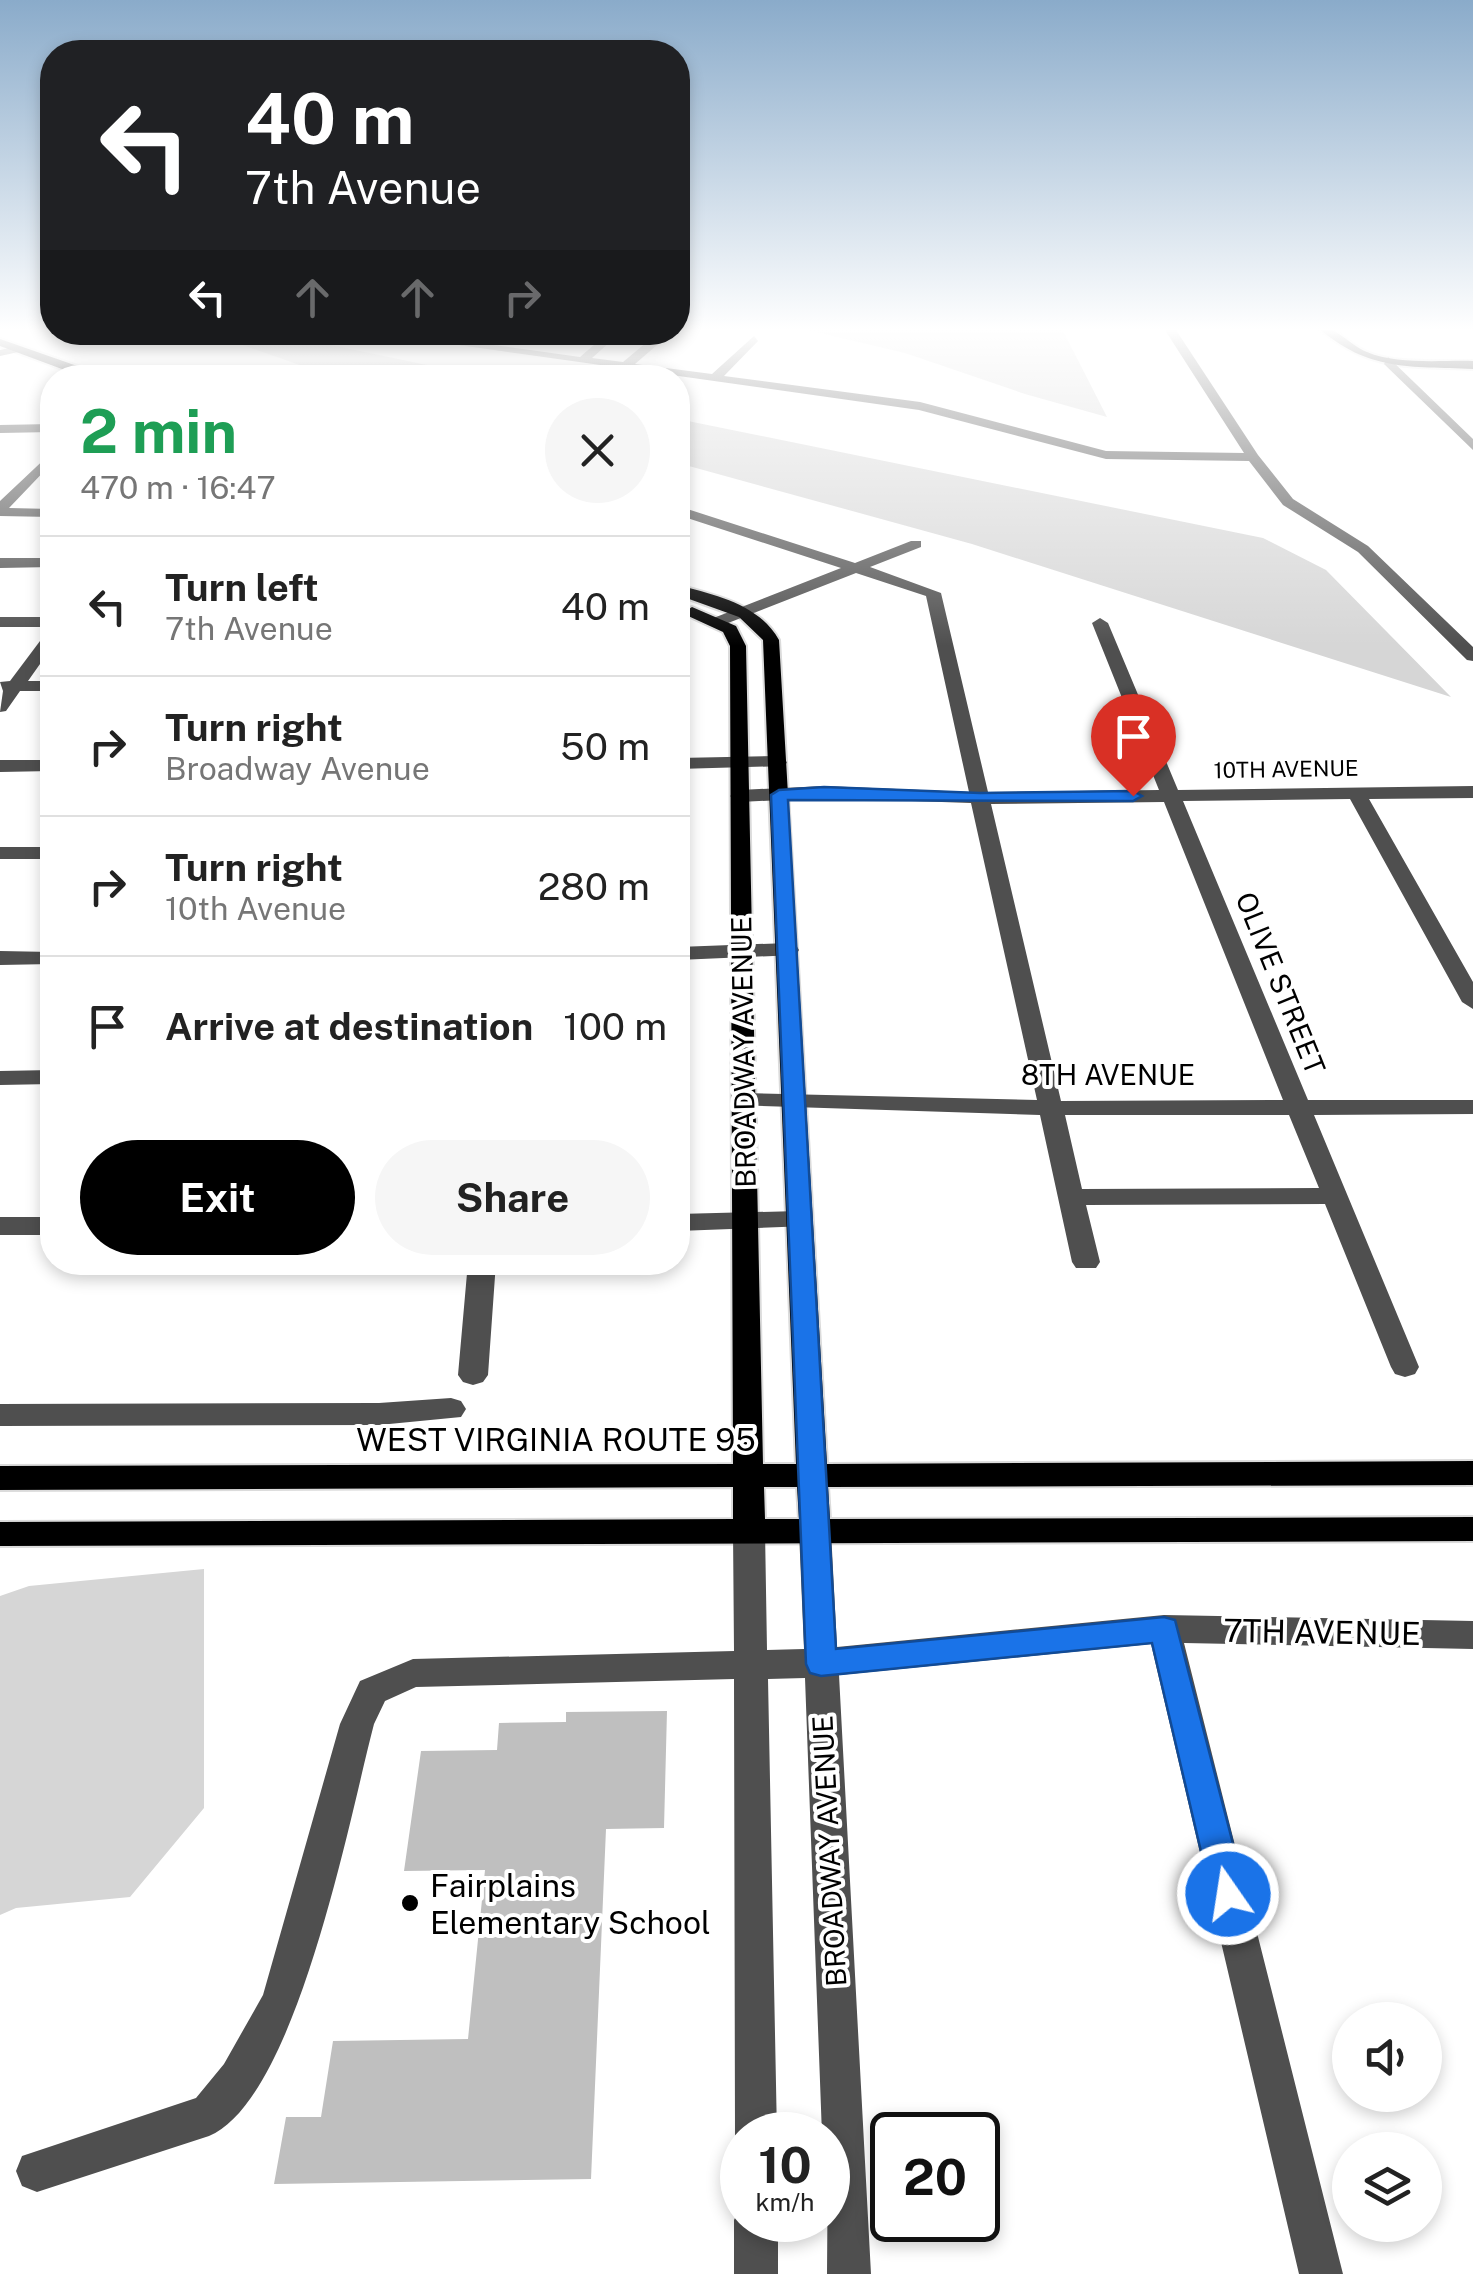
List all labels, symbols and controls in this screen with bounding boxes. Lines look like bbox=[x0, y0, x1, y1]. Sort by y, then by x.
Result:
text: 40 m bbox=[245, 77, 415, 160]
icon: left bbox=[80, 80, 210, 210]
text: 7th Avenue bbox=[245, 161, 481, 214]
icon: left bbox=[180, 270, 235, 325]
icon: ahead bbox=[285, 270, 340, 325]
icon: ahead bbox=[390, 270, 445, 325]
icon: right bbox=[495, 270, 550, 325]
text: 2 min bbox=[80, 396, 237, 467]
button: close bbox=[545, 398, 650, 503]
text: 470 m · 16:47 bbox=[80, 469, 276, 506]
text: Turn left bbox=[165, 565, 319, 610]
icon: left bbox=[80, 579, 135, 634]
text: 40 m bbox=[561, 584, 650, 629]
text: 7th Avenue bbox=[165, 610, 333, 647]
pin bbox=[1091, 694, 1176, 797]
text: Turn right bbox=[165, 705, 343, 750]
icon: arrive bbox=[1106, 709, 1161, 764]
icon: right bbox=[80, 719, 135, 774]
text: 50 m bbox=[560, 724, 650, 769]
text: Broadway Avenue bbox=[165, 750, 430, 787]
street label: 10TH AVENUE bbox=[1213, 755, 1359, 783]
text: Turn right bbox=[165, 845, 343, 890]
icon: right bbox=[80, 859, 135, 914]
text: 280 m bbox=[538, 864, 650, 909]
street label: OLIVE STREET bbox=[1229, 887, 1333, 1079]
text: 10th Avenue bbox=[165, 890, 346, 927]
street label: BROADWAY AVENUE bbox=[724, 916, 762, 1188]
icon: arrive bbox=[80, 999, 135, 1054]
text: Arrive at destination bbox=[165, 1004, 533, 1049]
text: 100 m bbox=[563, 1004, 667, 1049]
street label: 8TH AVENUE bbox=[1021, 1058, 1195, 1091]
button: Exit bbox=[80, 1140, 355, 1255]
button: Share bbox=[375, 1140, 650, 1255]
street label: WEST VIRGINIA ROUTE 95 bbox=[356, 1421, 756, 1458]
street label: 7TH AVENUE bbox=[1223, 1612, 1421, 1652]
street label: BROADWAY AVENUE bbox=[805, 1715, 853, 1987]
position arrow bbox=[1176, 1842, 1280, 1946]
place label: Fairplains Elementary School bbox=[430, 1867, 711, 1941]
marker: Fairplains Elementary School bbox=[399, 1892, 421, 1914]
map controls bbox=[1332, 2002, 1442, 2242]
button: sound bbox=[1332, 2002, 1442, 2112]
speed limit sign: 20 bbox=[870, 2112, 1000, 2242]
button: layers bbox=[1332, 2132, 1442, 2242]
text: 10 bbox=[758, 2135, 812, 2194]
text: km/h bbox=[756, 2187, 814, 2217]

